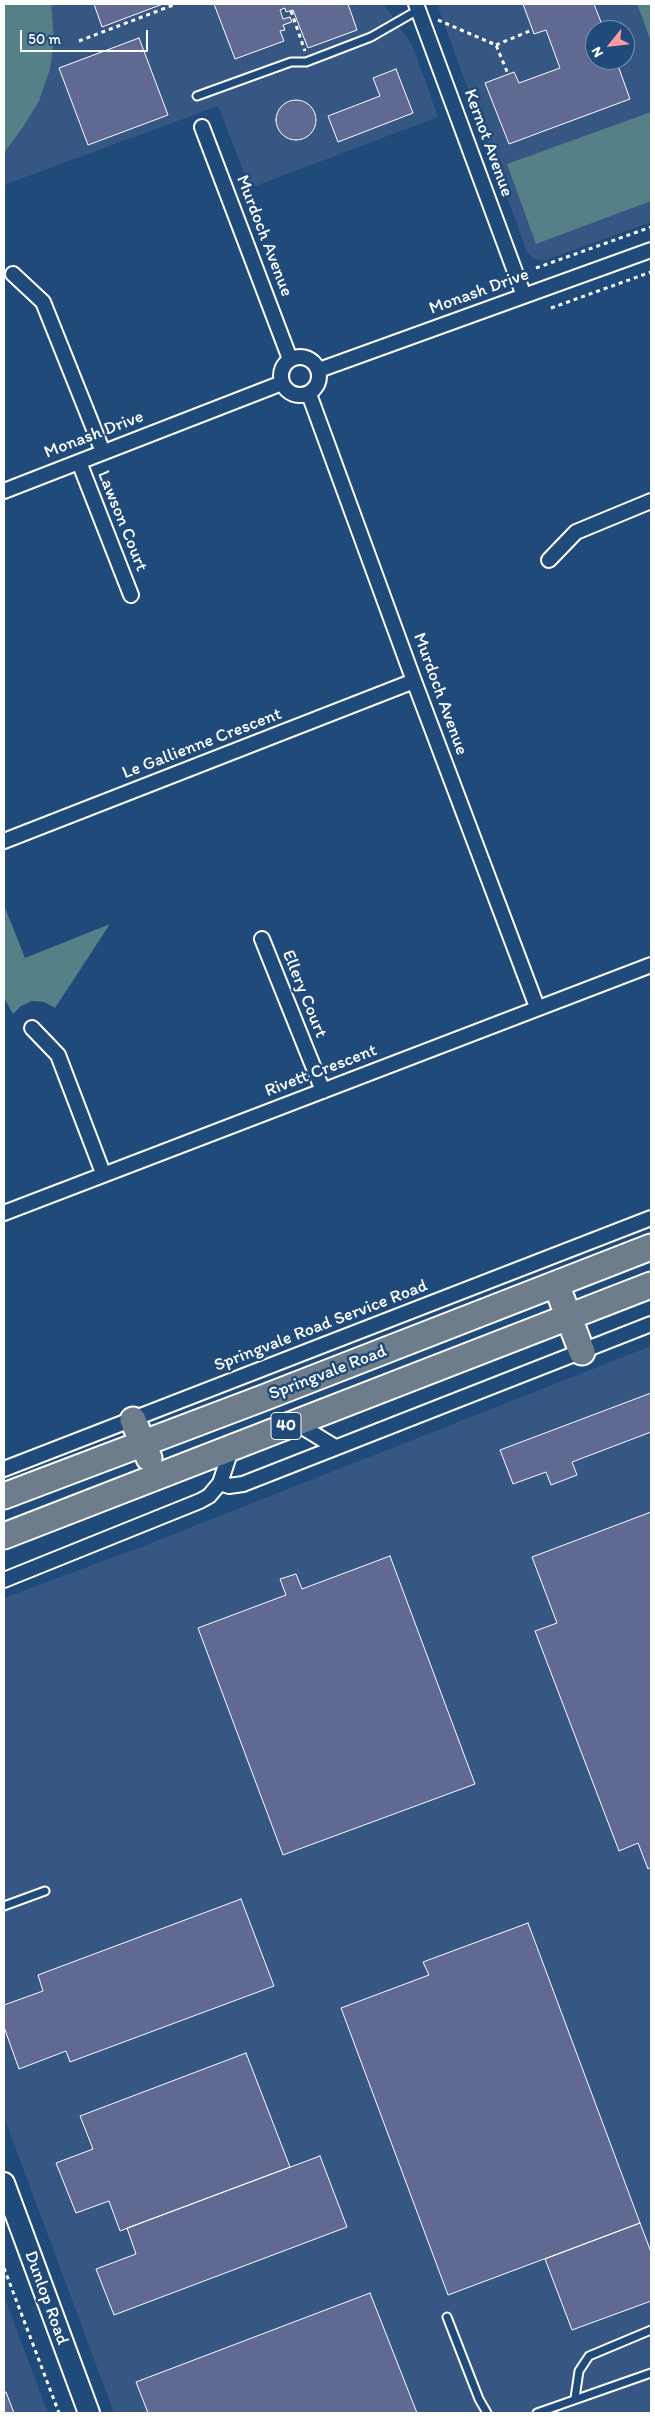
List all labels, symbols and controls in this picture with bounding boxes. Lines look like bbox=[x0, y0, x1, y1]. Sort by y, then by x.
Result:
scale bar bbox=[22, 20, 150, 52]
north arrow bbox=[585, 20, 635, 70]
text: 50 m bbox=[28, 30, 61, 48]
text: N bbox=[588, 44, 607, 60]
street label: Kernot Avenue bbox=[459, 86, 517, 200]
street label: Murdoch Avenue bbox=[231, 172, 297, 300]
street label: Monash Drive bbox=[426, 264, 532, 320]
street label: Monash Drive bbox=[41, 406, 147, 464]
street label: Lawson Court bbox=[92, 468, 152, 574]
street label: Murdoch Avenue bbox=[408, 630, 472, 758]
street label: Le Gallienne Crescent bbox=[119, 704, 285, 784]
street label: Ellery Court bbox=[277, 947, 331, 1041]
street label: Rivett Crescent bbox=[262, 1040, 380, 1102]
street label: Springvale Road Service Road bbox=[211, 1275, 431, 1377]
street label: Springvale Road bbox=[266, 1341, 390, 1405]
road number: 40 bbox=[271, 1412, 301, 1440]
street label: Dunlop Road bbox=[19, 2248, 73, 2348]

